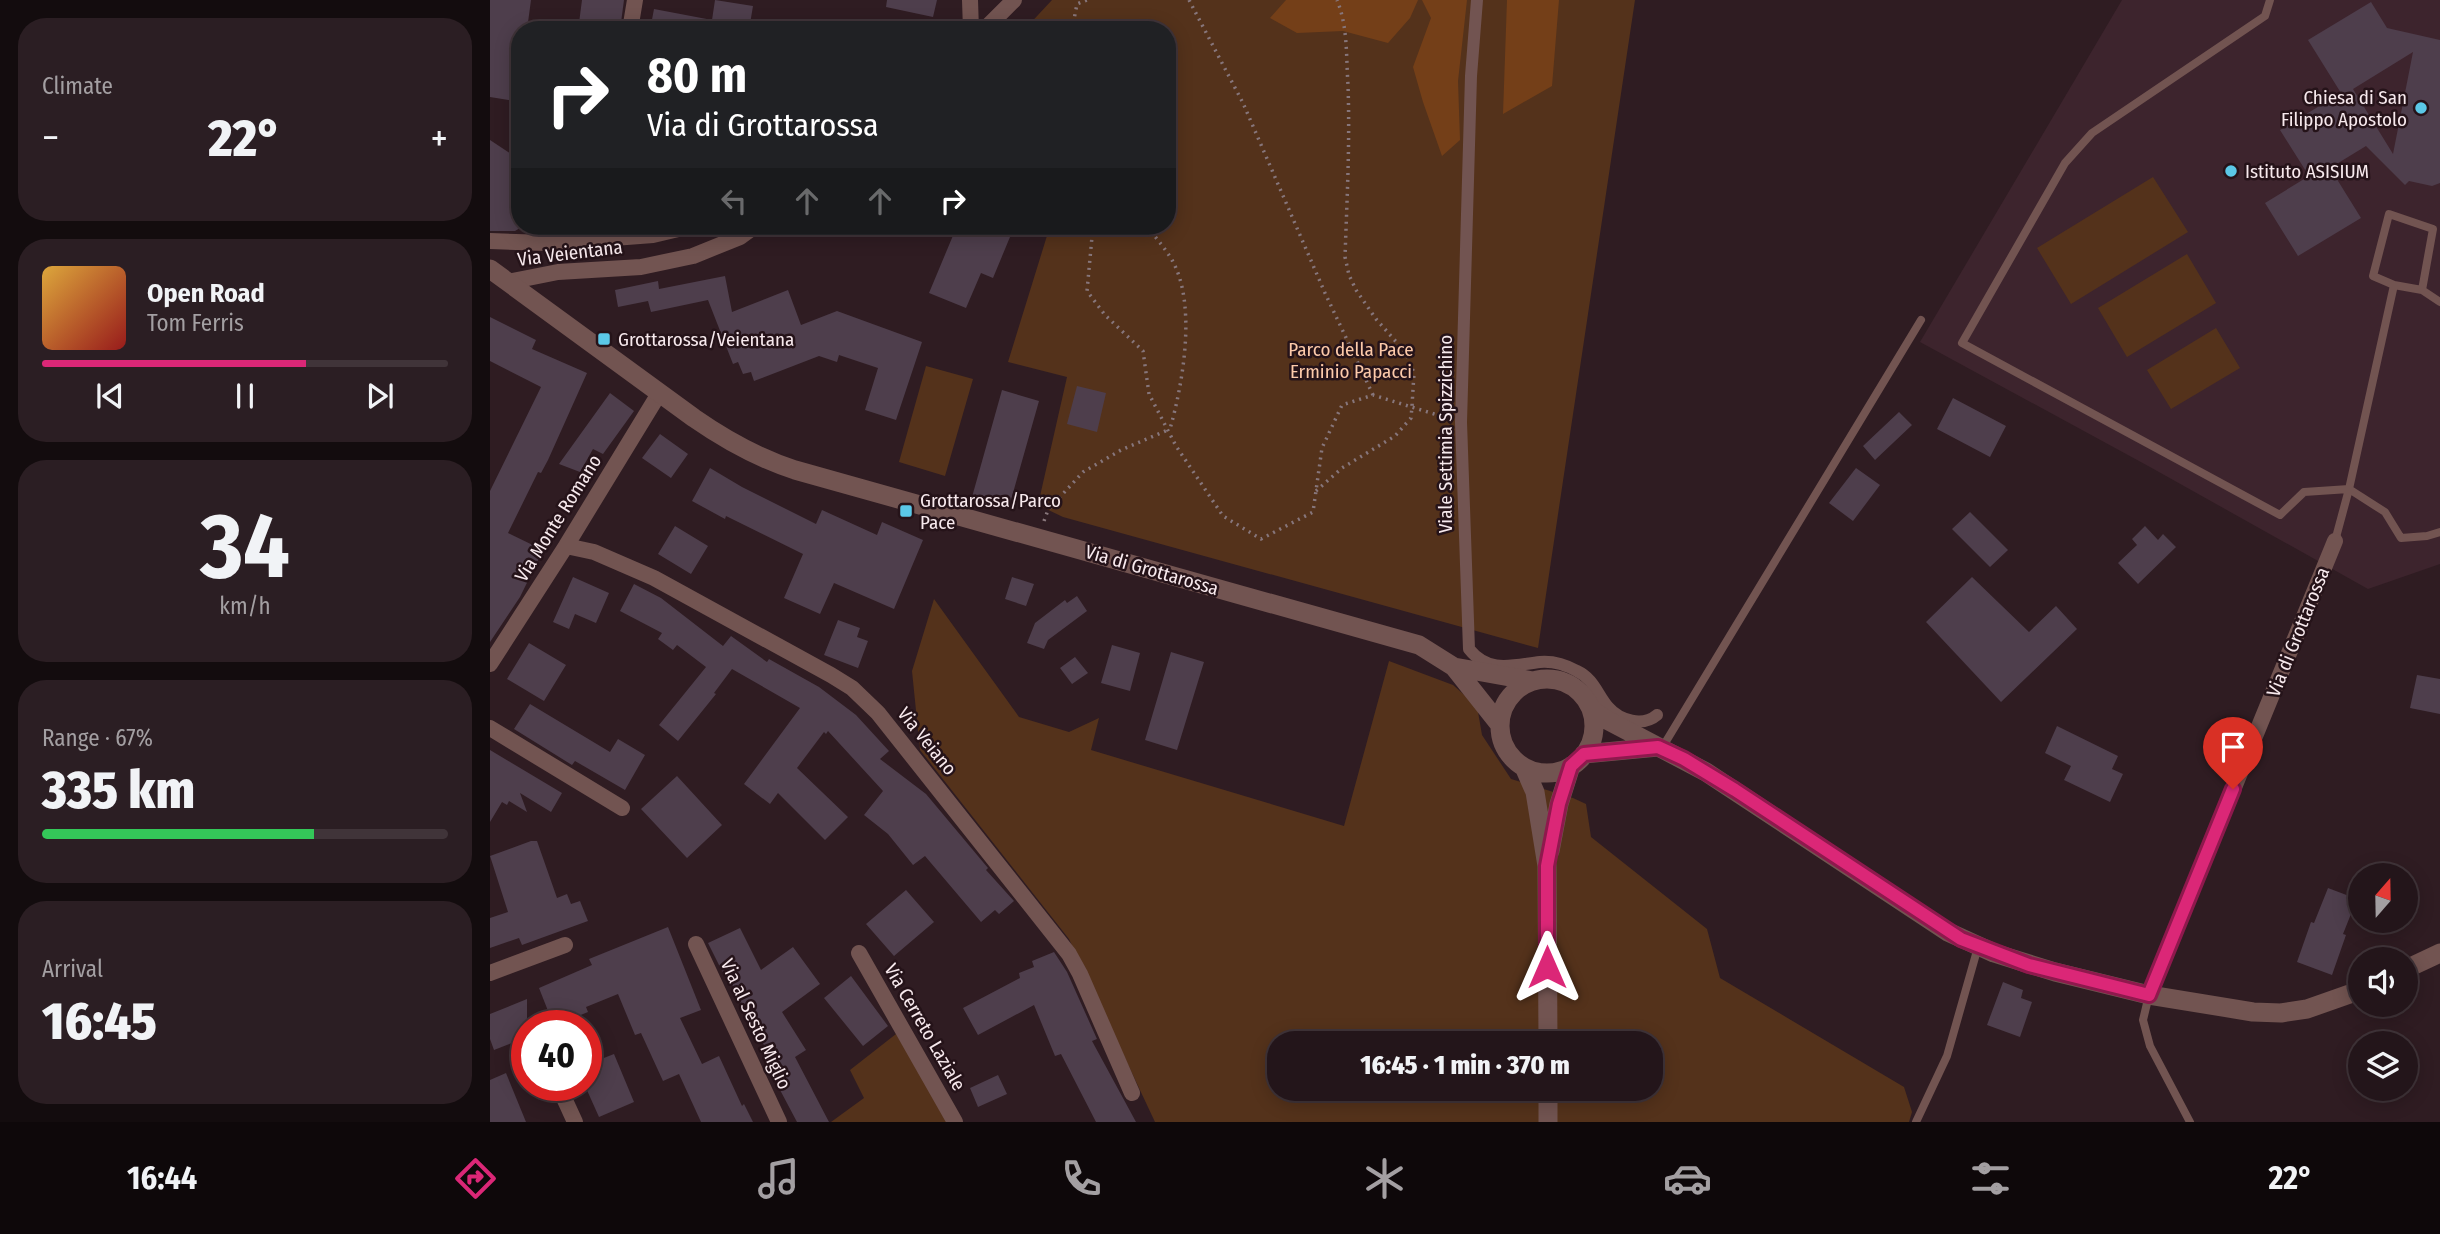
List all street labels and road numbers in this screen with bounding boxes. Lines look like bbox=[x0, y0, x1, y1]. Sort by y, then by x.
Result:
street label: Via Veientana bbox=[516, 235, 624, 271]
street label: Viale Settimia Spizzichino bbox=[1434, 335, 1457, 533]
street label: Via Monte Romano bbox=[510, 450, 606, 586]
street label: Via di Grottarossa bbox=[1083, 540, 1221, 600]
street label: Via di Grottarossa bbox=[2262, 564, 2334, 700]
street label: Via Veiano bbox=[893, 702, 961, 780]
street label: Via al Sesto Miglio bbox=[716, 955, 796, 1093]
street label: Via Cerreto Laziale bbox=[879, 959, 971, 1095]

